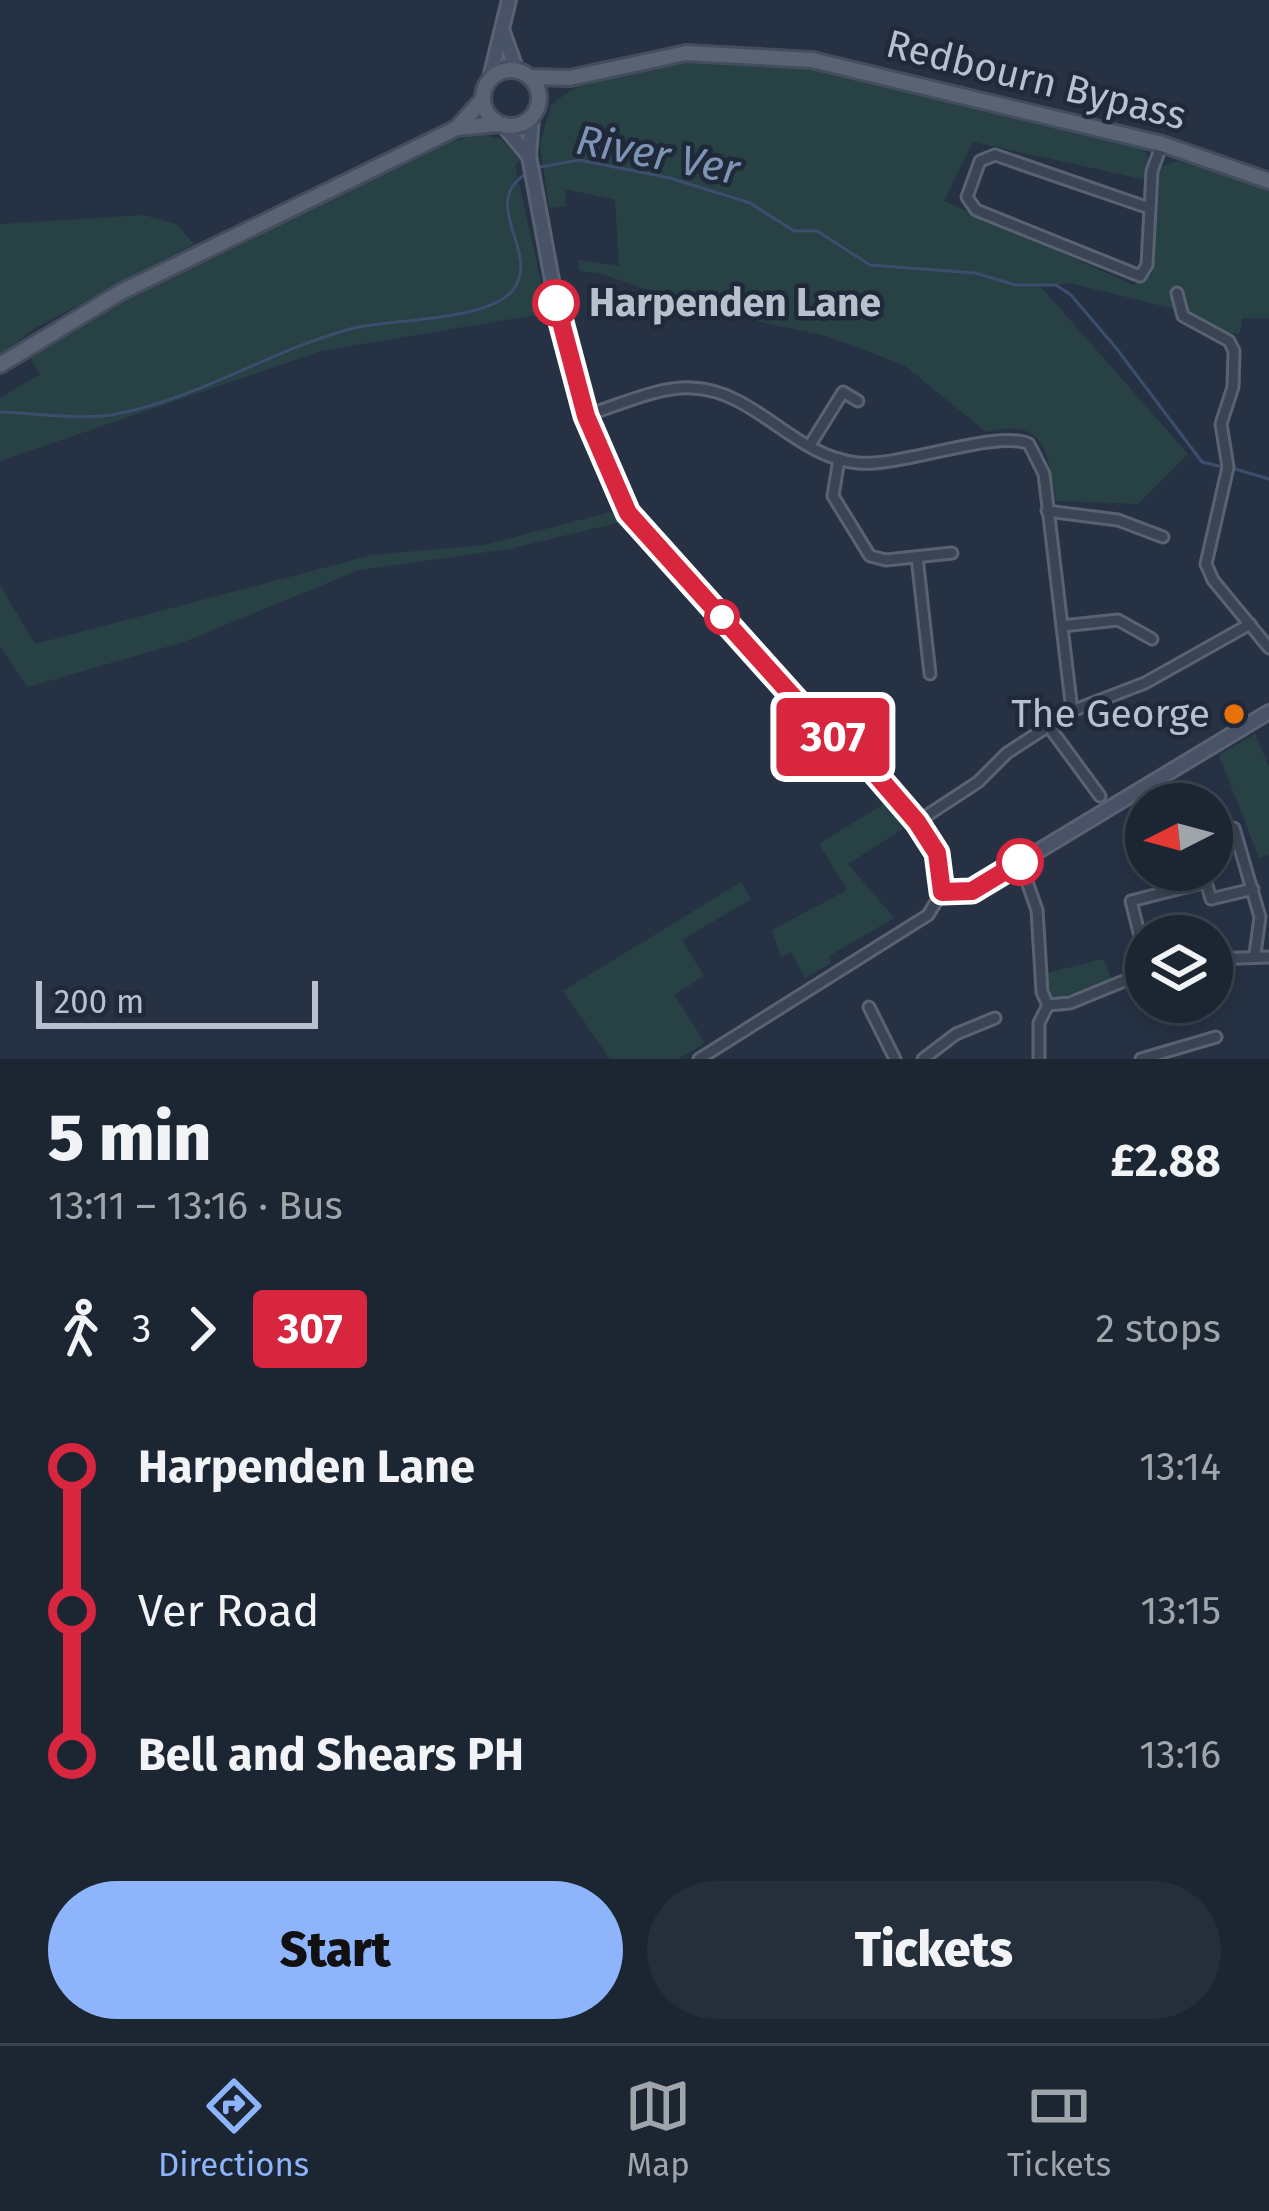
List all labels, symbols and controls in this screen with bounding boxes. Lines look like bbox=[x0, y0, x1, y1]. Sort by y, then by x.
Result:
street label: Redbourn Bypass bbox=[881, 21, 1191, 139]
water label: River Ver bbox=[572, 115, 746, 196]
place label: Harpenden Lane bbox=[589, 280, 881, 326]
marker: Harpenden Lane bbox=[534, 281, 578, 325]
unlabelled marker bbox=[706, 601, 738, 633]
place label: The George bbox=[1011, 691, 1210, 737]
line badge: 307 bbox=[764, 698, 902, 776]
marker: The George bbox=[1221, 701, 1247, 727]
text: 307 bbox=[800, 712, 866, 762]
north arrow bbox=[1125, 783, 1233, 891]
map controls bbox=[1125, 783, 1233, 1023]
unlabelled marker bbox=[998, 840, 1042, 884]
button: layers bbox=[1125, 915, 1233, 1023]
scale bar bbox=[36, 975, 318, 1028]
text: 200 m bbox=[54, 982, 144, 1022]
text: 5 min bbox=[48, 1098, 211, 1177]
text: £2.88 bbox=[1110, 1134, 1221, 1188]
text: 13:11 – 13:16 · Bus bbox=[48, 1183, 343, 1229]
icon: walk bbox=[48, 1296, 114, 1362]
icon: forward bbox=[169, 1296, 235, 1362]
text: 307 bbox=[277, 1304, 343, 1354]
text: 3 bbox=[132, 1306, 151, 1352]
text: 2 stops bbox=[1095, 1306, 1221, 1352]
text: Harpenden Lane bbox=[138, 1440, 475, 1494]
text: 13:14 bbox=[1139, 1444, 1221, 1490]
text: Ver Road bbox=[138, 1584, 320, 1638]
text: 13:15 bbox=[1140, 1588, 1221, 1634]
text: Bell and Shears PH bbox=[138, 1728, 524, 1782]
text: 13:16 bbox=[1139, 1732, 1221, 1778]
button: Start bbox=[48, 1881, 623, 2019]
button: Tickets bbox=[647, 1881, 1221, 2019]
tab: Directions bbox=[158, 2073, 309, 2185]
tab: Map bbox=[625, 2073, 691, 2185]
tab: Tickets bbox=[1007, 2073, 1111, 2185]

